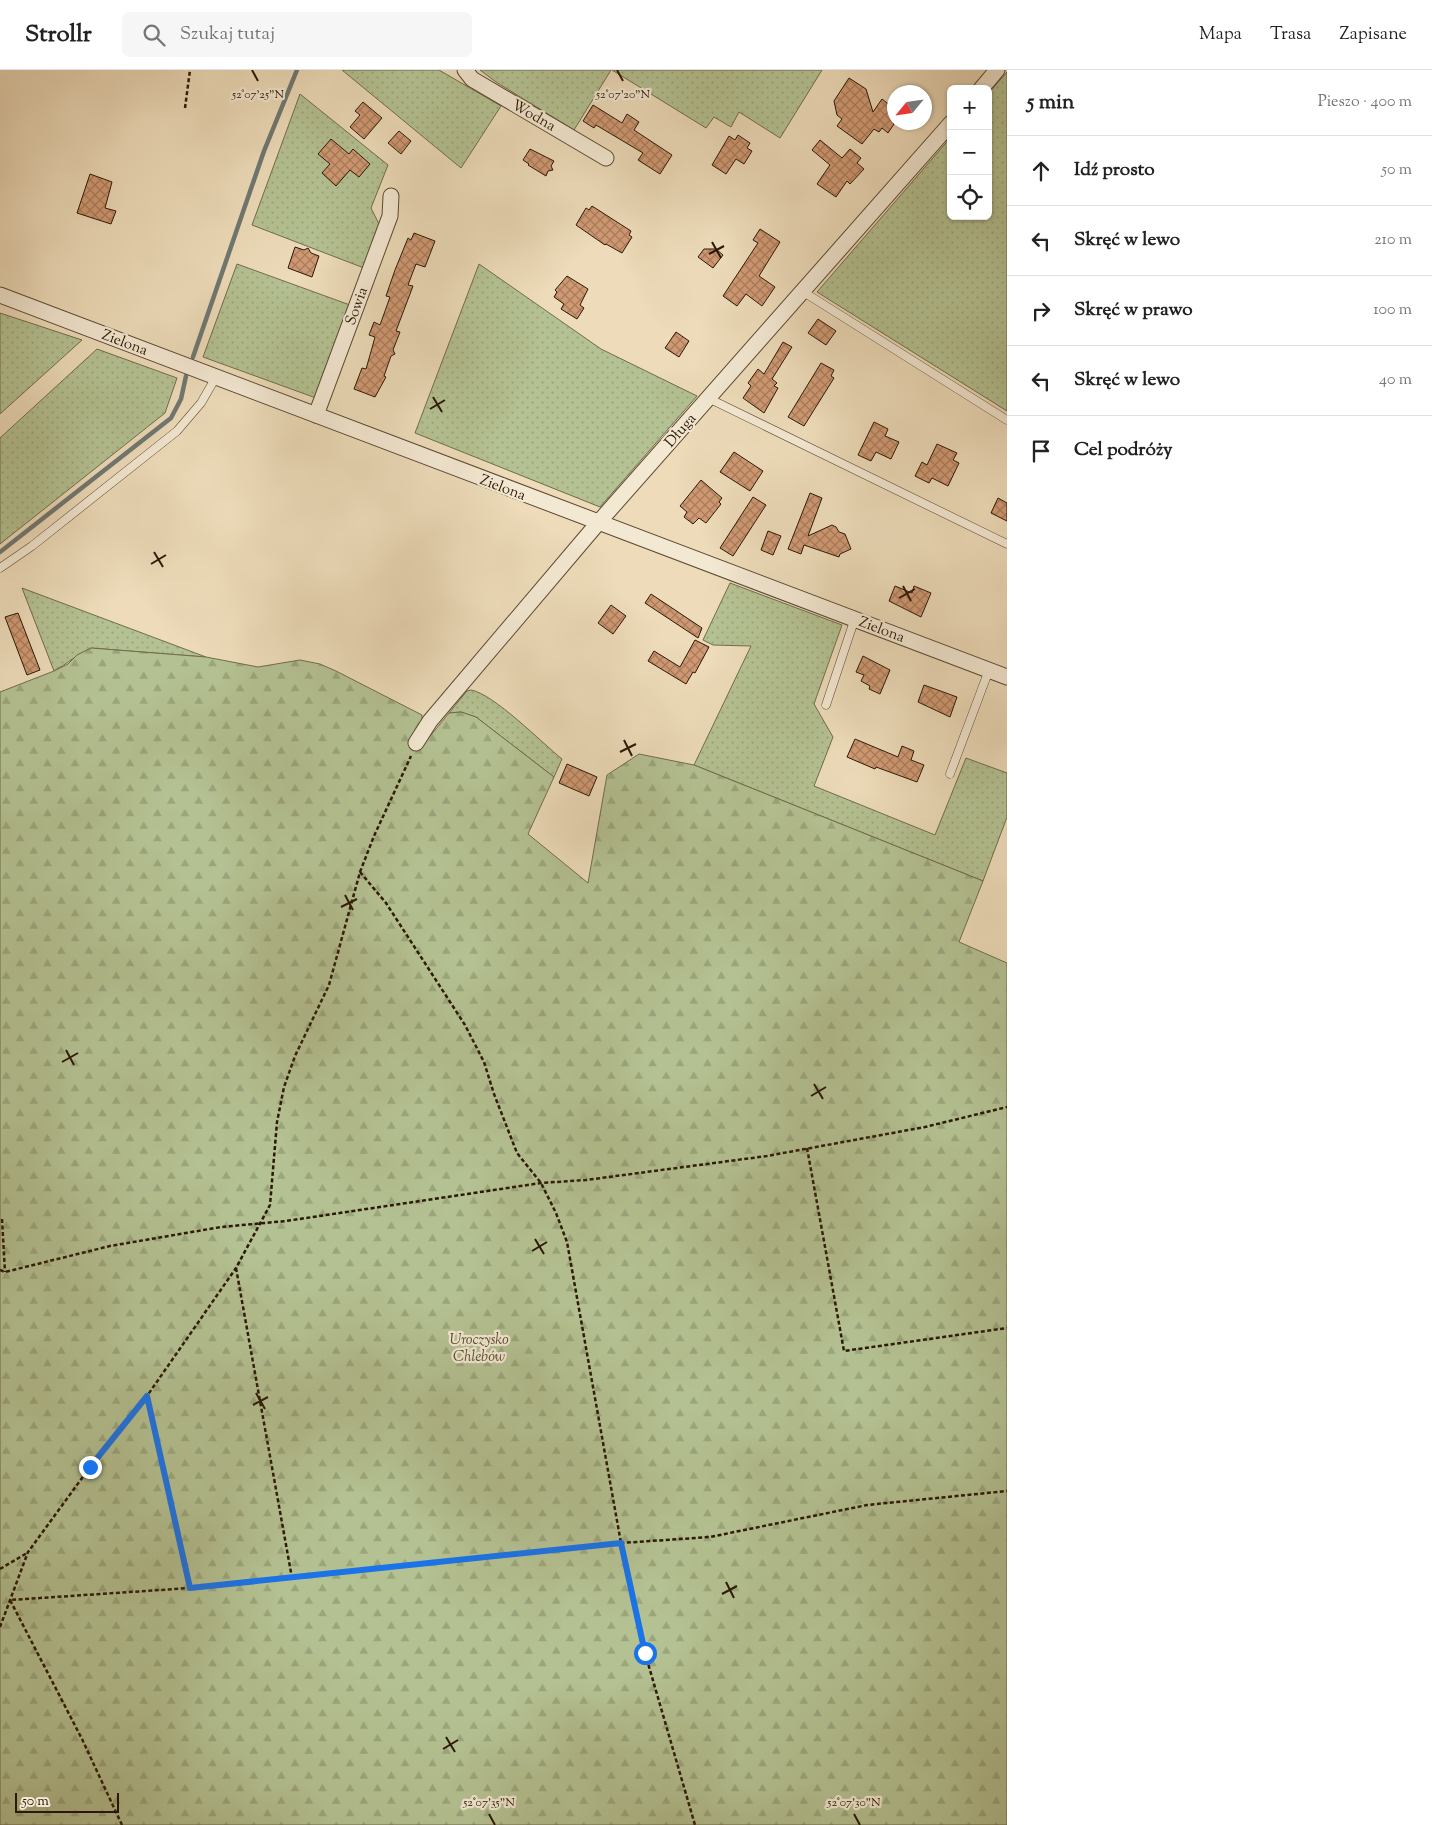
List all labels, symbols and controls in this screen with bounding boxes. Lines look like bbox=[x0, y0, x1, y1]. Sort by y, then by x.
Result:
search box bbox=[122, 12, 472, 57]
text: Strollr bbox=[25, 18, 92, 52]
icon: search bbox=[140, 21, 168, 49]
text: Szukaj tutaj bbox=[180, 21, 275, 48]
text: Mapa bbox=[1199, 22, 1242, 48]
text: Trasa bbox=[1270, 22, 1311, 48]
text: Zapisane bbox=[1339, 22, 1407, 48]
north arrow bbox=[887, 85, 932, 130]
map controls bbox=[947, 85, 992, 220]
button: + bbox=[947, 85, 992, 130]
text: 52°07'25"N bbox=[231, 86, 285, 104]
text: 52°07'20"N bbox=[595, 86, 650, 104]
text: 5 min bbox=[1027, 88, 1074, 118]
text: Pieszo · 400 m bbox=[1318, 91, 1412, 114]
street label: Wodna bbox=[507, 95, 559, 137]
button: − bbox=[947, 130, 992, 175]
icon: ahead bbox=[1027, 157, 1055, 185]
text: Idź prosto bbox=[1074, 157, 1155, 184]
text: 50 m bbox=[1381, 159, 1412, 182]
button: locate bbox=[947, 175, 992, 220]
icon: left bbox=[1027, 227, 1055, 255]
text: Skręć w lewo bbox=[1074, 227, 1180, 254]
text: 210 m bbox=[1374, 229, 1412, 252]
street label: Sowia bbox=[341, 284, 374, 328]
icon: right bbox=[1027, 297, 1055, 325]
text: Skręć w prawo bbox=[1074, 297, 1193, 324]
text: 100 m bbox=[1373, 299, 1412, 322]
street label: Zielona bbox=[98, 325, 151, 362]
icon: left bbox=[1027, 367, 1055, 395]
text: Skręć w lewo bbox=[1074, 367, 1180, 394]
text: 40 m bbox=[1379, 369, 1412, 392]
street label: Długa bbox=[660, 409, 702, 453]
icon: arrive bbox=[1027, 437, 1055, 465]
text: Cel podróży bbox=[1074, 437, 1173, 464]
street label: Zielona bbox=[476, 470, 529, 507]
street label: Zielona bbox=[855, 612, 908, 649]
park label: Uroczysko Chlebów bbox=[449, 1330, 509, 1368]
route end bbox=[79, 1456, 102, 1479]
route start bbox=[634, 1642, 657, 1665]
scale bar bbox=[15, 1790, 119, 1813]
text: 50 m bbox=[22, 1792, 49, 1812]
text: 52°07'35"N bbox=[462, 1794, 515, 1812]
text: 52°07'30"N bbox=[826, 1794, 881, 1812]

